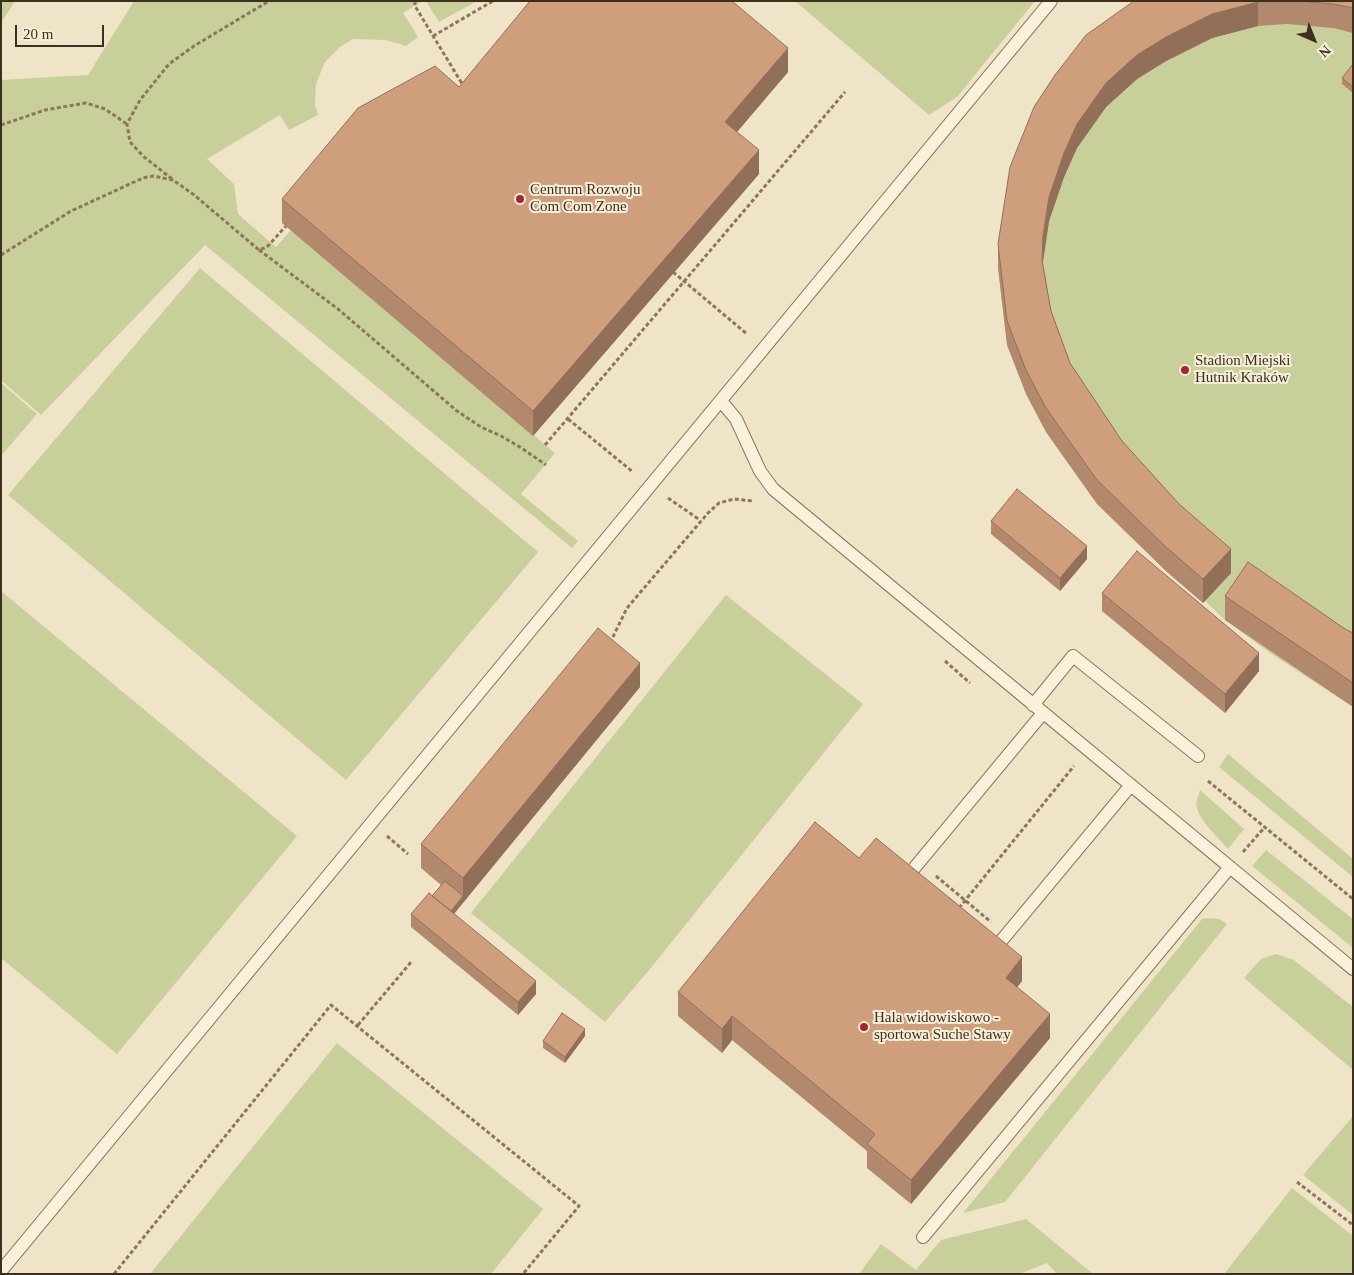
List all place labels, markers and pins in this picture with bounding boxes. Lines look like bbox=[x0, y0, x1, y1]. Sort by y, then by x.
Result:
place label: Centrum Rozwoju Com Com Zone bbox=[530, 181, 640, 216]
marker: Centrum Rozwoju Com Com Zone bbox=[514, 193, 526, 205]
place label: Stadion Miejski Hutnik Kraków bbox=[1195, 352, 1290, 387]
marker: Stadion Miejski Hutnik Kraków bbox=[1179, 364, 1191, 376]
place label: Hala widowiskowo - sportowa Suche Stawy bbox=[874, 1009, 1011, 1044]
marker: Hala widowiskowo - sportowa Suche Stawy bbox=[858, 1021, 870, 1033]

